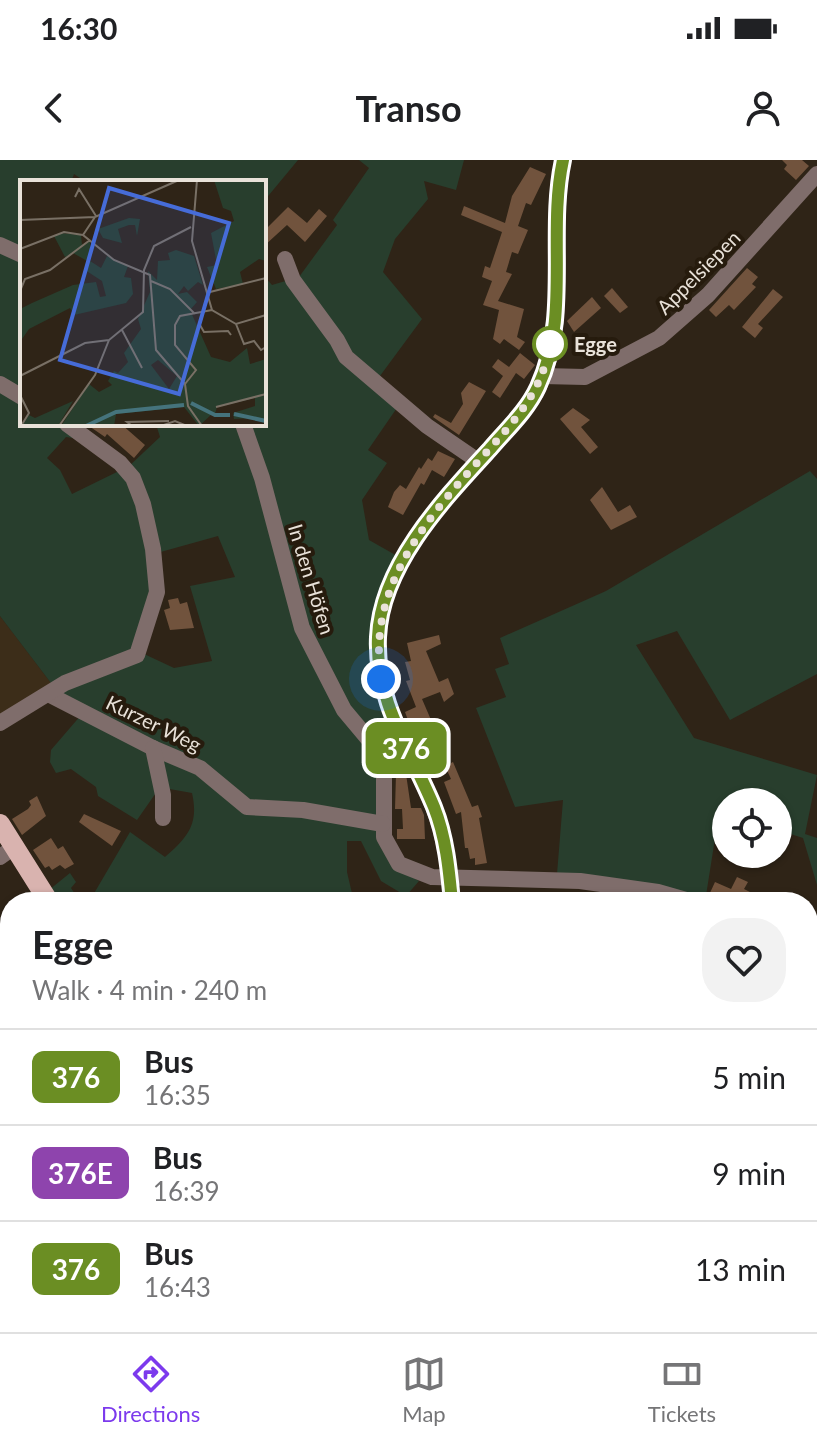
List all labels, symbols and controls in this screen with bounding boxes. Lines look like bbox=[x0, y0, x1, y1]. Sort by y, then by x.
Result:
text: 16:30 bbox=[40, 10, 117, 46]
icon: back bbox=[32, 86, 76, 130]
text: Transo bbox=[355, 86, 462, 130]
icon: person bbox=[741, 86, 785, 130]
inset map bbox=[20, 180, 266, 426]
street label: Appelsiepen bbox=[651, 225, 745, 319]
marker: Egge bbox=[533, 327, 567, 361]
place label: Egge bbox=[574, 332, 617, 356]
street label: In den Höfen bbox=[284, 521, 340, 637]
your location bbox=[361, 659, 401, 699]
street label: Kurzer Weg bbox=[103, 690, 205, 756]
line badge: 376 bbox=[360, 722, 452, 774]
text: 376 bbox=[382, 731, 430, 765]
map controls bbox=[712, 788, 792, 868]
button: locate bbox=[712, 788, 792, 868]
button: heart bbox=[702, 918, 786, 1002]
text: Egge bbox=[32, 921, 113, 967]
text: Walk · 4 min · 240 m bbox=[32, 974, 267, 1006]
text: Bus bbox=[144, 1043, 194, 1079]
text: 5 min bbox=[712, 1059, 786, 1095]
text: 376 bbox=[52, 1060, 100, 1094]
text: 16:35 bbox=[144, 1079, 211, 1111]
text: Bus bbox=[153, 1139, 202, 1175]
text: 9 min bbox=[712, 1155, 786, 1191]
text: 376E bbox=[48, 1156, 113, 1190]
text: 16:39 bbox=[153, 1175, 220, 1207]
text: Bus bbox=[144, 1235, 194, 1271]
text: 13 min bbox=[695, 1251, 786, 1287]
text: 376 bbox=[52, 1252, 100, 1286]
text: 16:43 bbox=[144, 1271, 211, 1303]
tab: Directions bbox=[101, 1352, 200, 1427]
tab: Map bbox=[402, 1352, 446, 1427]
tab: Tickets bbox=[648, 1352, 716, 1427]

